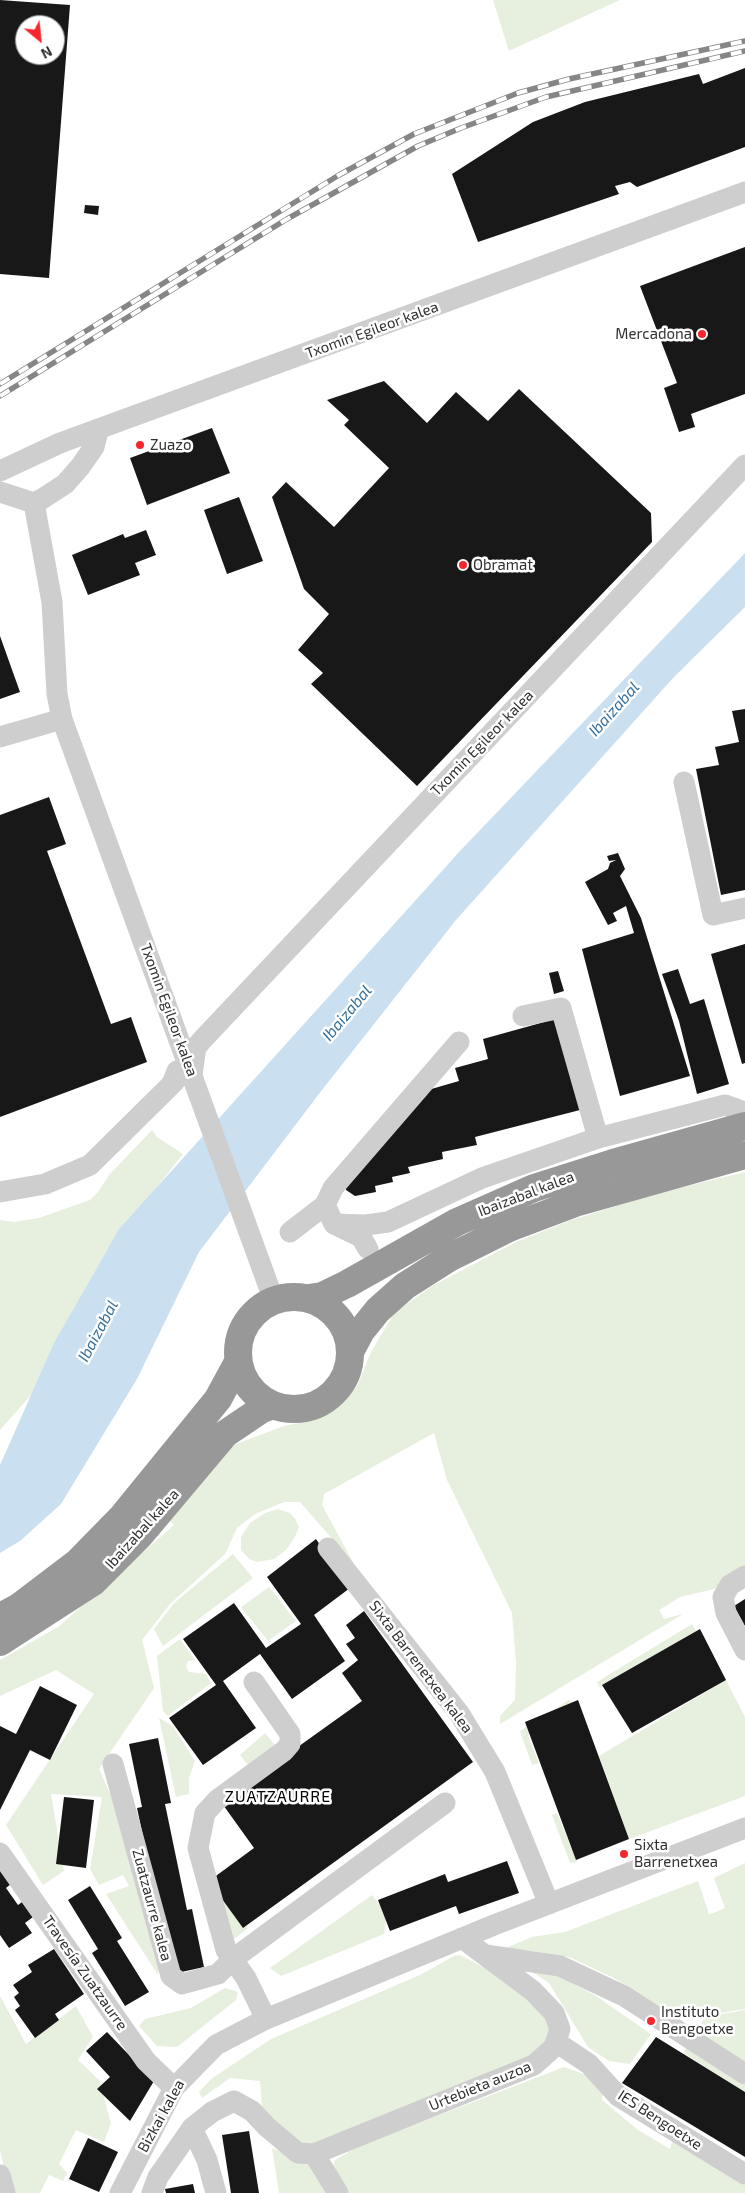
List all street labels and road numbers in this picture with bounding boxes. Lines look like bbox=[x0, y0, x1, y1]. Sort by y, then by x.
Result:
street label: Txomin Egileor kalea bbox=[303, 298, 441, 362]
street label: Txomin Egileor kalea bbox=[427, 686, 537, 800]
street label: Txomin Egileor kalea bbox=[137, 941, 201, 1079]
street label: Ibaizabal kalea bbox=[475, 1167, 577, 1221]
street label: Ibaizabal kalea bbox=[101, 1485, 183, 1573]
street label: Sixta Barrenetxea kalea bbox=[365, 1597, 477, 1737]
street label: Zuatzaurre kalea bbox=[128, 1847, 176, 1963]
street label: Travesía Zuatzaurre bbox=[39, 1912, 131, 2034]
street label: Urtebieta auzoa bbox=[426, 2057, 534, 2115]
street label: Bizkai kalea bbox=[134, 2077, 188, 2155]
street label: IES Bengoetxe bbox=[615, 2086, 705, 2154]

